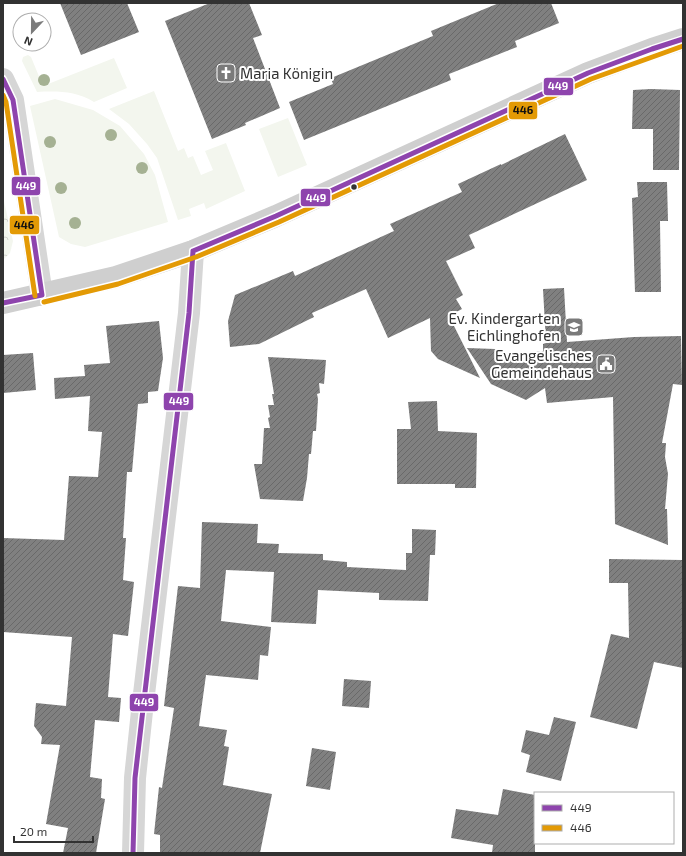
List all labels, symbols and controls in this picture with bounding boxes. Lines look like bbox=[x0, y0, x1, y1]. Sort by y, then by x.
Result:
north arrow bbox=[12, 12, 52, 52]
text: N bbox=[22, 34, 34, 49]
church icon: Maria Königin bbox=[215, 62, 237, 84]
place label: Maria Königin bbox=[240, 64, 333, 82]
line badge: 449 bbox=[543, 77, 574, 96]
text: 449 bbox=[548, 79, 568, 92]
line badge: 446 bbox=[508, 101, 538, 120]
text: 446 bbox=[513, 103, 534, 116]
line badge: 449 bbox=[11, 176, 41, 196]
text: 449 bbox=[16, 179, 36, 192]
unlabelled marker bbox=[349, 182, 359, 192]
line badge: 449 bbox=[300, 188, 331, 207]
text: 449 bbox=[306, 191, 326, 204]
line badge: 446 bbox=[9, 215, 40, 235]
text: 446 bbox=[14, 218, 35, 231]
place label: Ev. Kindergarten Eichlinghofen bbox=[448, 309, 560, 344]
school or university icon: Ev. Kindergarten Eichlinghofen bbox=[563, 316, 585, 338]
place label: Evangelisches Gemeindehaus bbox=[491, 346, 592, 381]
public building icon: Evangelisches Gemeindehaus bbox=[595, 353, 617, 375]
line badge: 449 bbox=[163, 392, 194, 411]
text: 449 bbox=[169, 394, 189, 407]
line badge: 449 bbox=[129, 693, 159, 712]
text: 449 bbox=[134, 695, 154, 708]
legend bbox=[534, 792, 674, 844]
text: 449 bbox=[570, 800, 592, 814]
scale bar bbox=[14, 818, 93, 844]
text: 446 bbox=[570, 820, 592, 834]
text: 20 m bbox=[20, 824, 47, 838]

